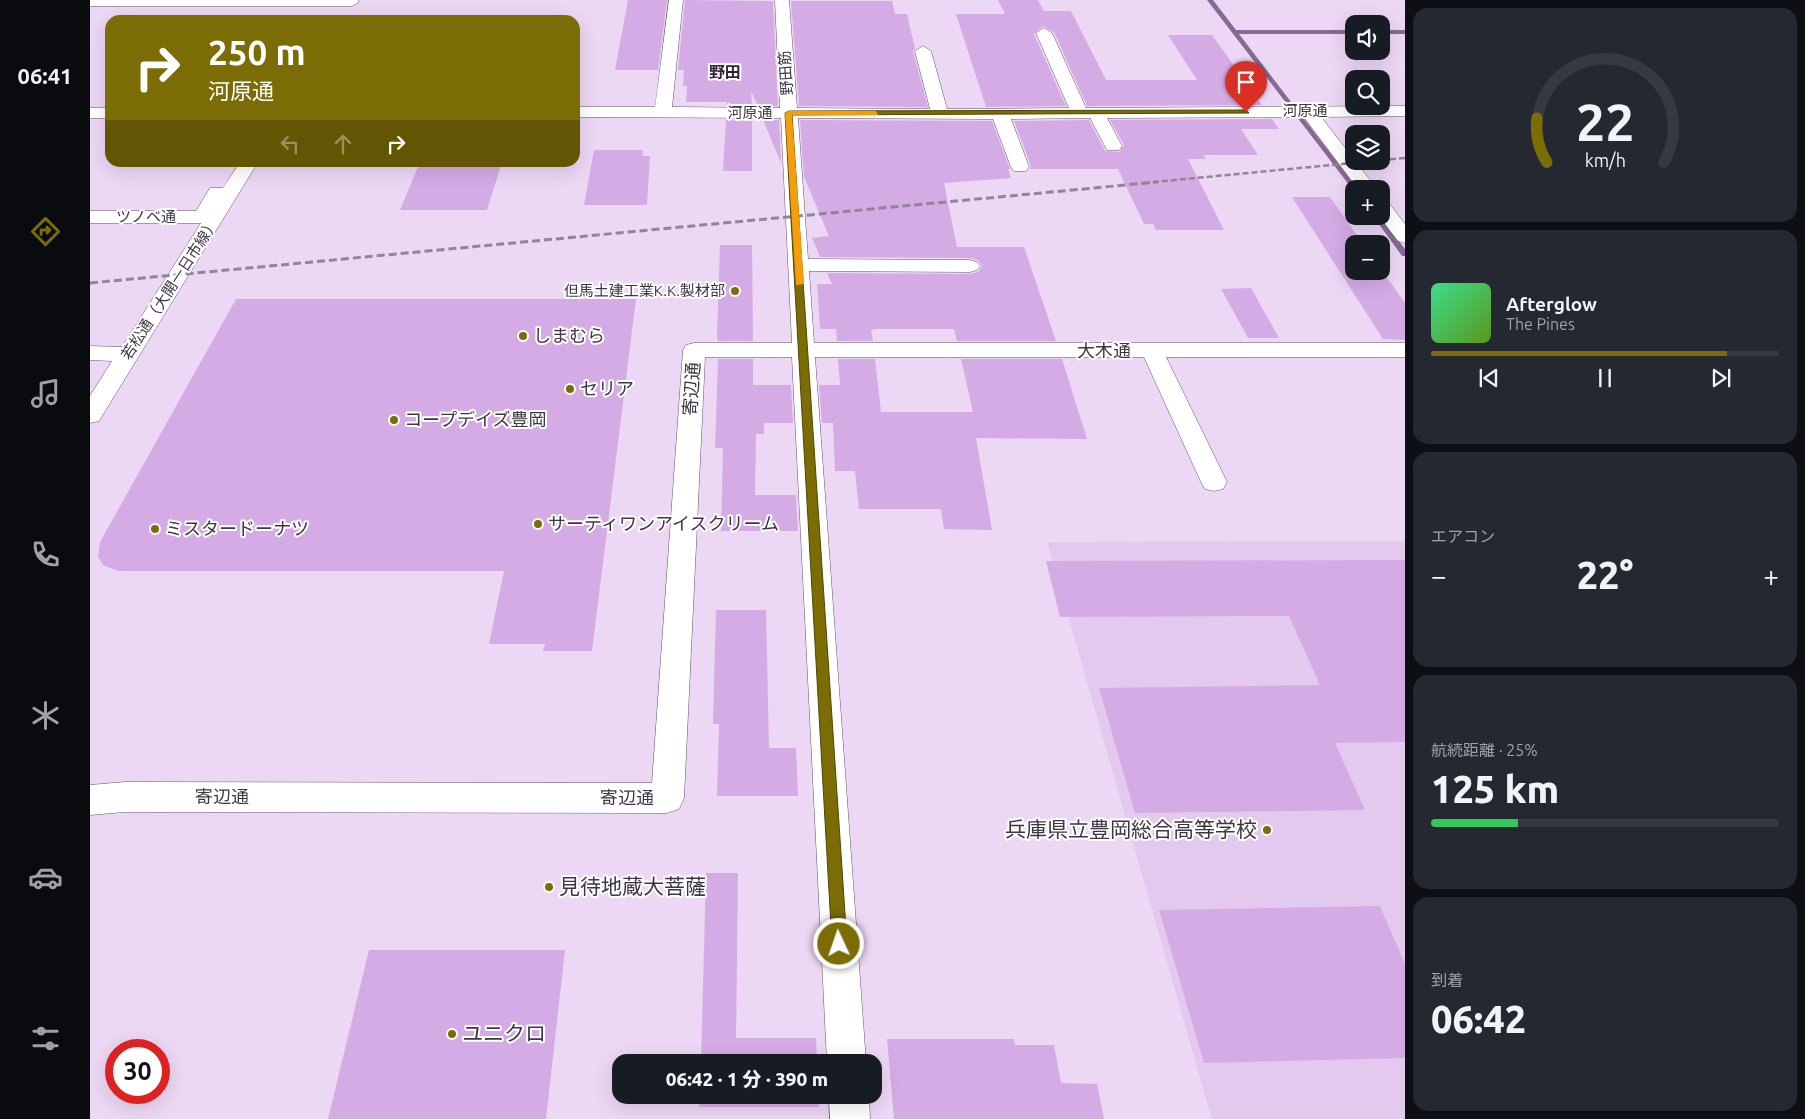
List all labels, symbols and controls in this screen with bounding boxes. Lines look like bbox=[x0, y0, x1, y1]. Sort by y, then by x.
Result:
map controls bbox=[1345, 15, 1390, 280]
button: sound bbox=[1345, 15, 1390, 60]
text: 250 m bbox=[208, 32, 306, 72]
icon: right bbox=[125, 35, 190, 100]
street label: 野田筋 bbox=[775, 50, 796, 96]
pin bbox=[1225, 61, 1267, 112]
text: 06:41 bbox=[17, 63, 73, 88]
district label: 野田 bbox=[709, 63, 741, 81]
icon: arrive bbox=[1232, 68, 1260, 96]
button: search bbox=[1345, 70, 1390, 115]
text: 河原通 bbox=[208, 78, 274, 103]
text: 22 bbox=[1576, 93, 1634, 151]
street label: 河原通 bbox=[1282, 102, 1328, 119]
street label: 河原通 bbox=[727, 104, 773, 121]
button: layers bbox=[1345, 125, 1390, 170]
icon: left bbox=[276, 130, 304, 158]
icon: ahead bbox=[329, 130, 357, 158]
icon: right bbox=[382, 130, 410, 158]
text: km/h bbox=[1584, 150, 1626, 170]
button: + bbox=[1345, 180, 1390, 225]
street label: ツノベ通 bbox=[116, 208, 176, 225]
icon: directions bbox=[28, 214, 63, 249]
street label: 若松通（大開一日市線） bbox=[118, 215, 222, 363]
button: − bbox=[1345, 235, 1390, 280]
place label: 但馬土建工業K.K.製材部 bbox=[564, 282, 725, 299]
marker: 但馬土建工業K.K.製材部 bbox=[729, 285, 741, 297]
text: Afterglow bbox=[1506, 293, 1597, 315]
text: The Pines bbox=[1506, 315, 1575, 333]
place label: しまむら bbox=[533, 325, 605, 345]
marker: しまむら bbox=[517, 330, 529, 342]
street label: 大木通 bbox=[1077, 340, 1131, 360]
street label: 寄辺通 bbox=[679, 361, 703, 417]
icon: previous bbox=[1475, 364, 1503, 392]
icon: pause bbox=[1591, 364, 1619, 392]
icon: next bbox=[1707, 364, 1735, 392]
icon: music bbox=[28, 376, 63, 411]
place label: セリア bbox=[580, 378, 634, 398]
marker: セリア bbox=[564, 383, 576, 395]
place label: コープデイズ豊岡 bbox=[404, 409, 546, 429]
marker: コープデイズ豊岡 bbox=[388, 414, 400, 426]
place label: サーティワンアイスクリーム bbox=[548, 513, 779, 533]
place label: ミスタードーナツ bbox=[165, 518, 309, 538]
marker: サーティワンアイスクリーム bbox=[532, 518, 544, 530]
marker: ミスタードーナツ bbox=[149, 523, 161, 535]
text: エアコン bbox=[1431, 527, 1495, 545]
icon: phone bbox=[28, 537, 63, 572]
text: 22° bbox=[1577, 554, 1633, 596]
text: − bbox=[1431, 560, 1447, 591]
text: + bbox=[1763, 560, 1779, 591]
icon: climate bbox=[28, 698, 63, 733]
text: 航続距離 · 25% bbox=[1431, 741, 1538, 759]
text: 125 km bbox=[1431, 768, 1559, 810]
street label: 寄辺通 bbox=[195, 786, 249, 806]
street label: 寄辺通 bbox=[600, 787, 654, 807]
place label: 兵庫県立豊岡総合高等学校 bbox=[1005, 817, 1257, 841]
marker: 兵庫県立豊岡総合高等学校 bbox=[1261, 824, 1273, 836]
icon: car bbox=[28, 860, 63, 895]
place label: 見待地蔵大菩薩 bbox=[559, 874, 706, 898]
marker: 見待地蔵大菩薩 bbox=[543, 881, 555, 893]
position arrow bbox=[812, 917, 864, 969]
text: 到着 bbox=[1431, 971, 1463, 989]
text: 06:42 bbox=[1431, 998, 1526, 1040]
icon: filters bbox=[28, 1021, 63, 1056]
place label: ユニクロ bbox=[462, 1021, 546, 1045]
marker: ユニクロ bbox=[446, 1028, 458, 1040]
speed limit sign: 30 bbox=[105, 1039, 170, 1104]
text: 06:42 · 1 分 · 390 m bbox=[666, 1068, 828, 1090]

